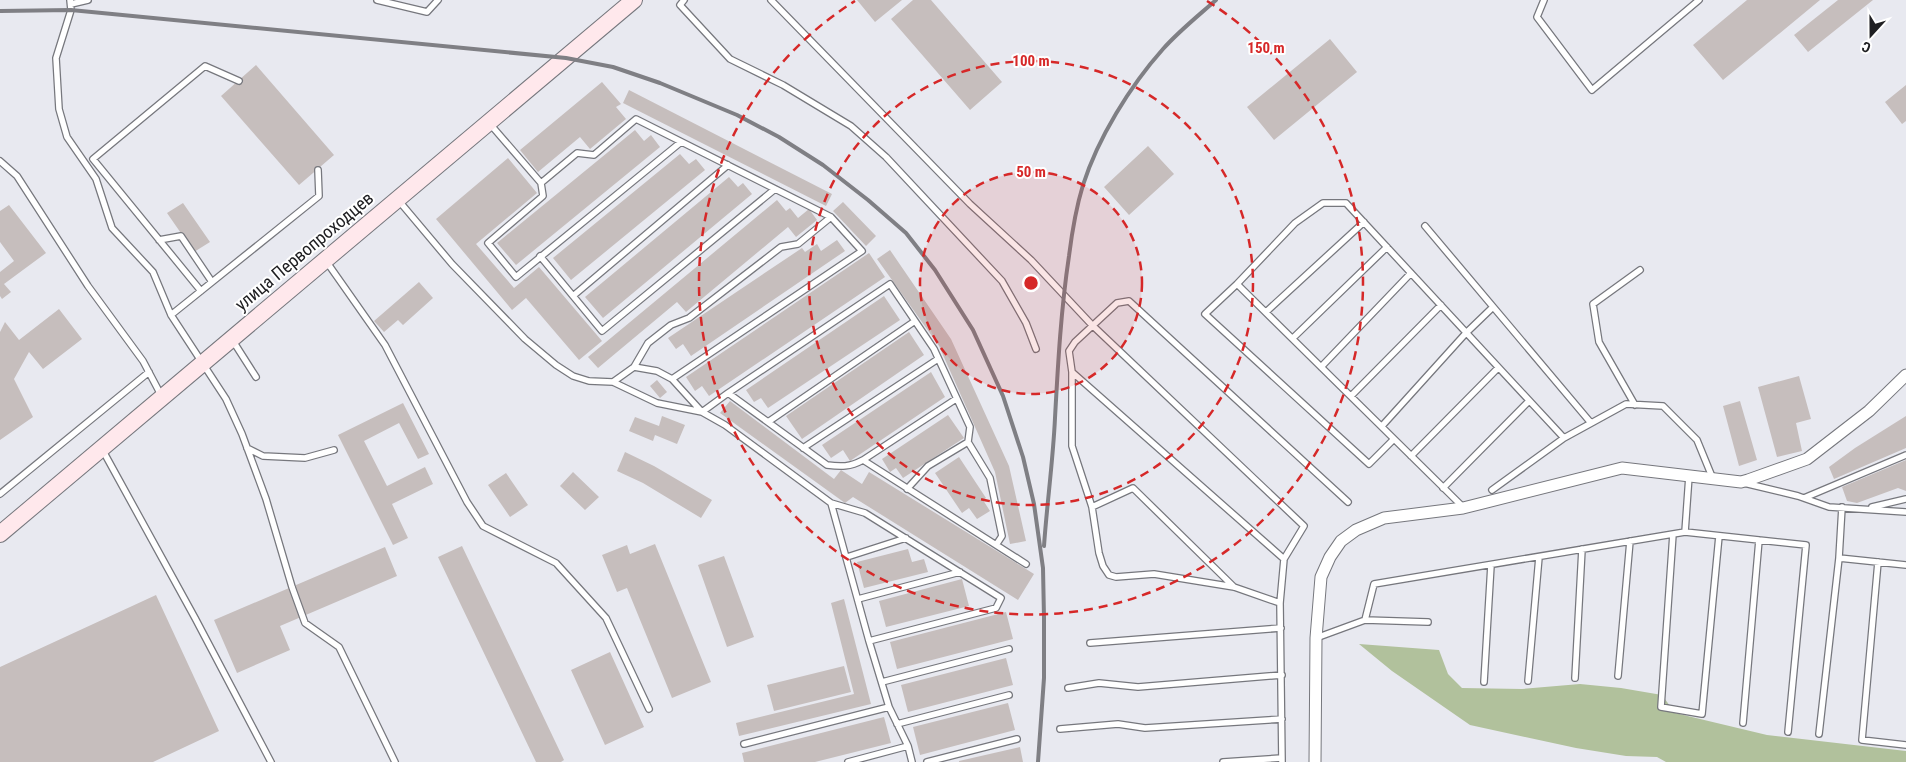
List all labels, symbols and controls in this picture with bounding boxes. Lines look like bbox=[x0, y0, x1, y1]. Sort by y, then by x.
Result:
north arrow bbox=[1846, 10, 1896, 60]
text: С bbox=[1860, 38, 1873, 56]
text: 150 m bbox=[1247, 39, 1285, 57]
text: 100 m bbox=[1012, 52, 1050, 70]
text: 50 m bbox=[1016, 163, 1046, 181]
street label: улица Первопроходцев bbox=[231, 187, 377, 315]
centre of rings bbox=[1022, 274, 1040, 292]

